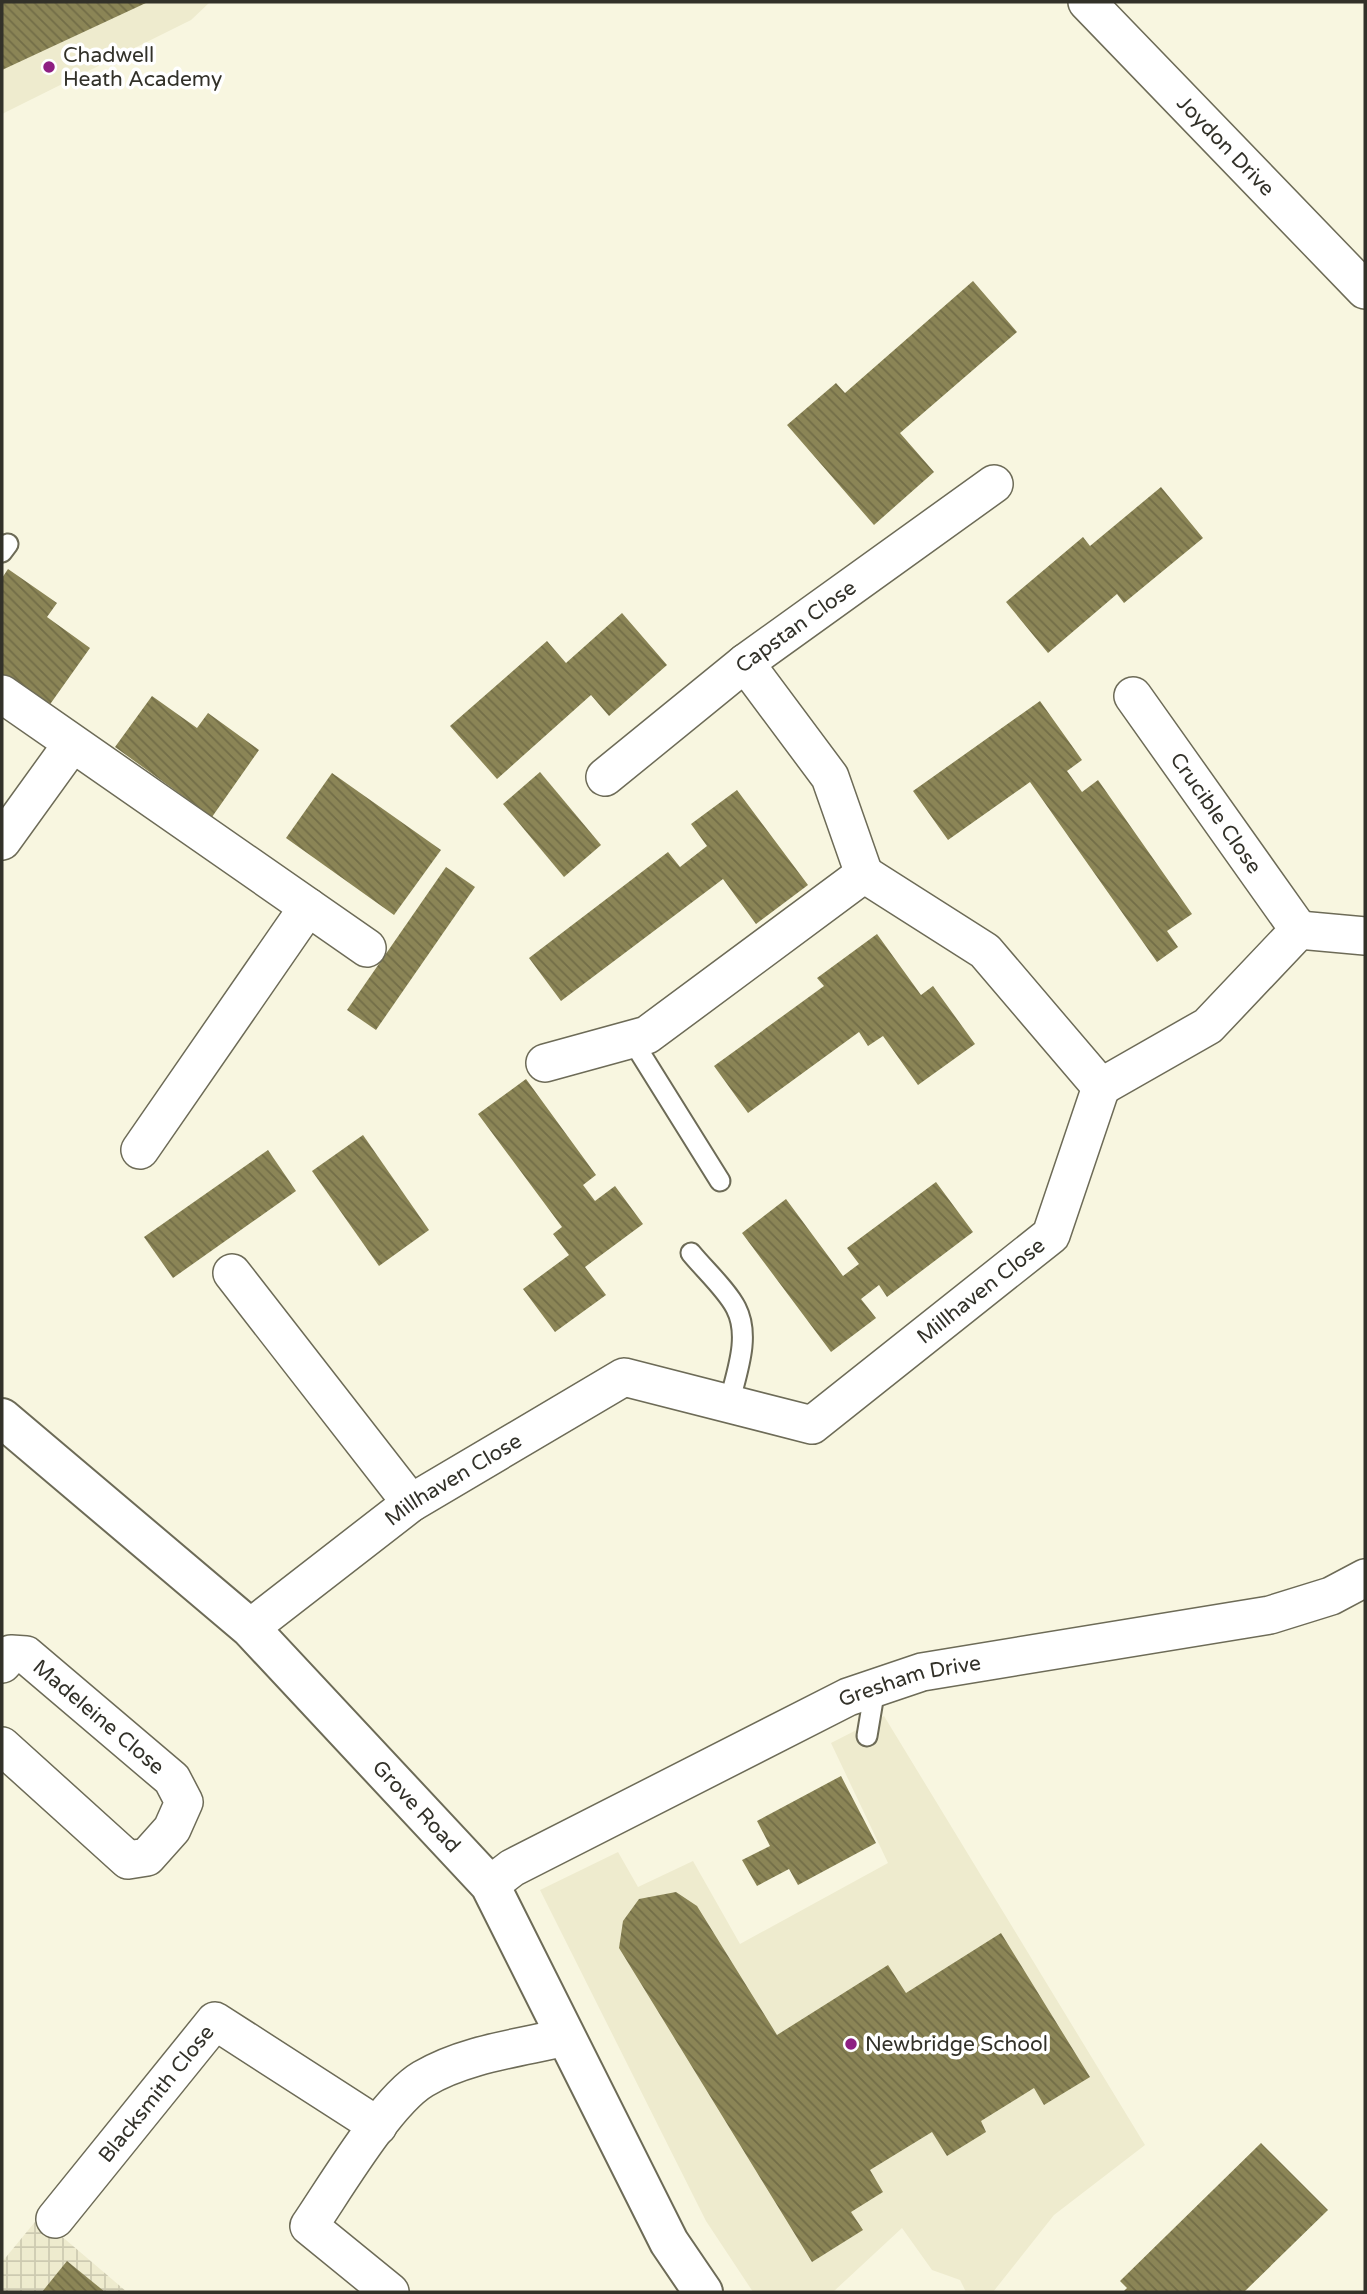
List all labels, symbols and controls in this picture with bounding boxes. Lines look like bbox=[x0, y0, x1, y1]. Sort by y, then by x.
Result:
place label: Chadwell Heath Academy bbox=[63, 43, 222, 92]
marker: Chadwell Heath Academy bbox=[41, 59, 57, 75]
street label: Joydon Drive bbox=[1172, 91, 1280, 202]
street label: Capstan Close bbox=[731, 575, 861, 679]
street label: Crucible Close bbox=[1165, 748, 1267, 879]
street label: Millhaven Close bbox=[912, 1233, 1050, 1349]
street label: Millhaven Close bbox=[380, 1428, 526, 1532]
street label: Gresham Drive bbox=[834, 1651, 983, 1713]
street label: Madeleine Close bbox=[28, 1654, 169, 1780]
street label: Grove Road bbox=[367, 1755, 465, 1858]
street label: Blacksmith Close bbox=[94, 2020, 220, 2168]
place label: Newbridge School bbox=[865, 2032, 1048, 2057]
marker: Newbridge School bbox=[843, 2036, 859, 2052]

